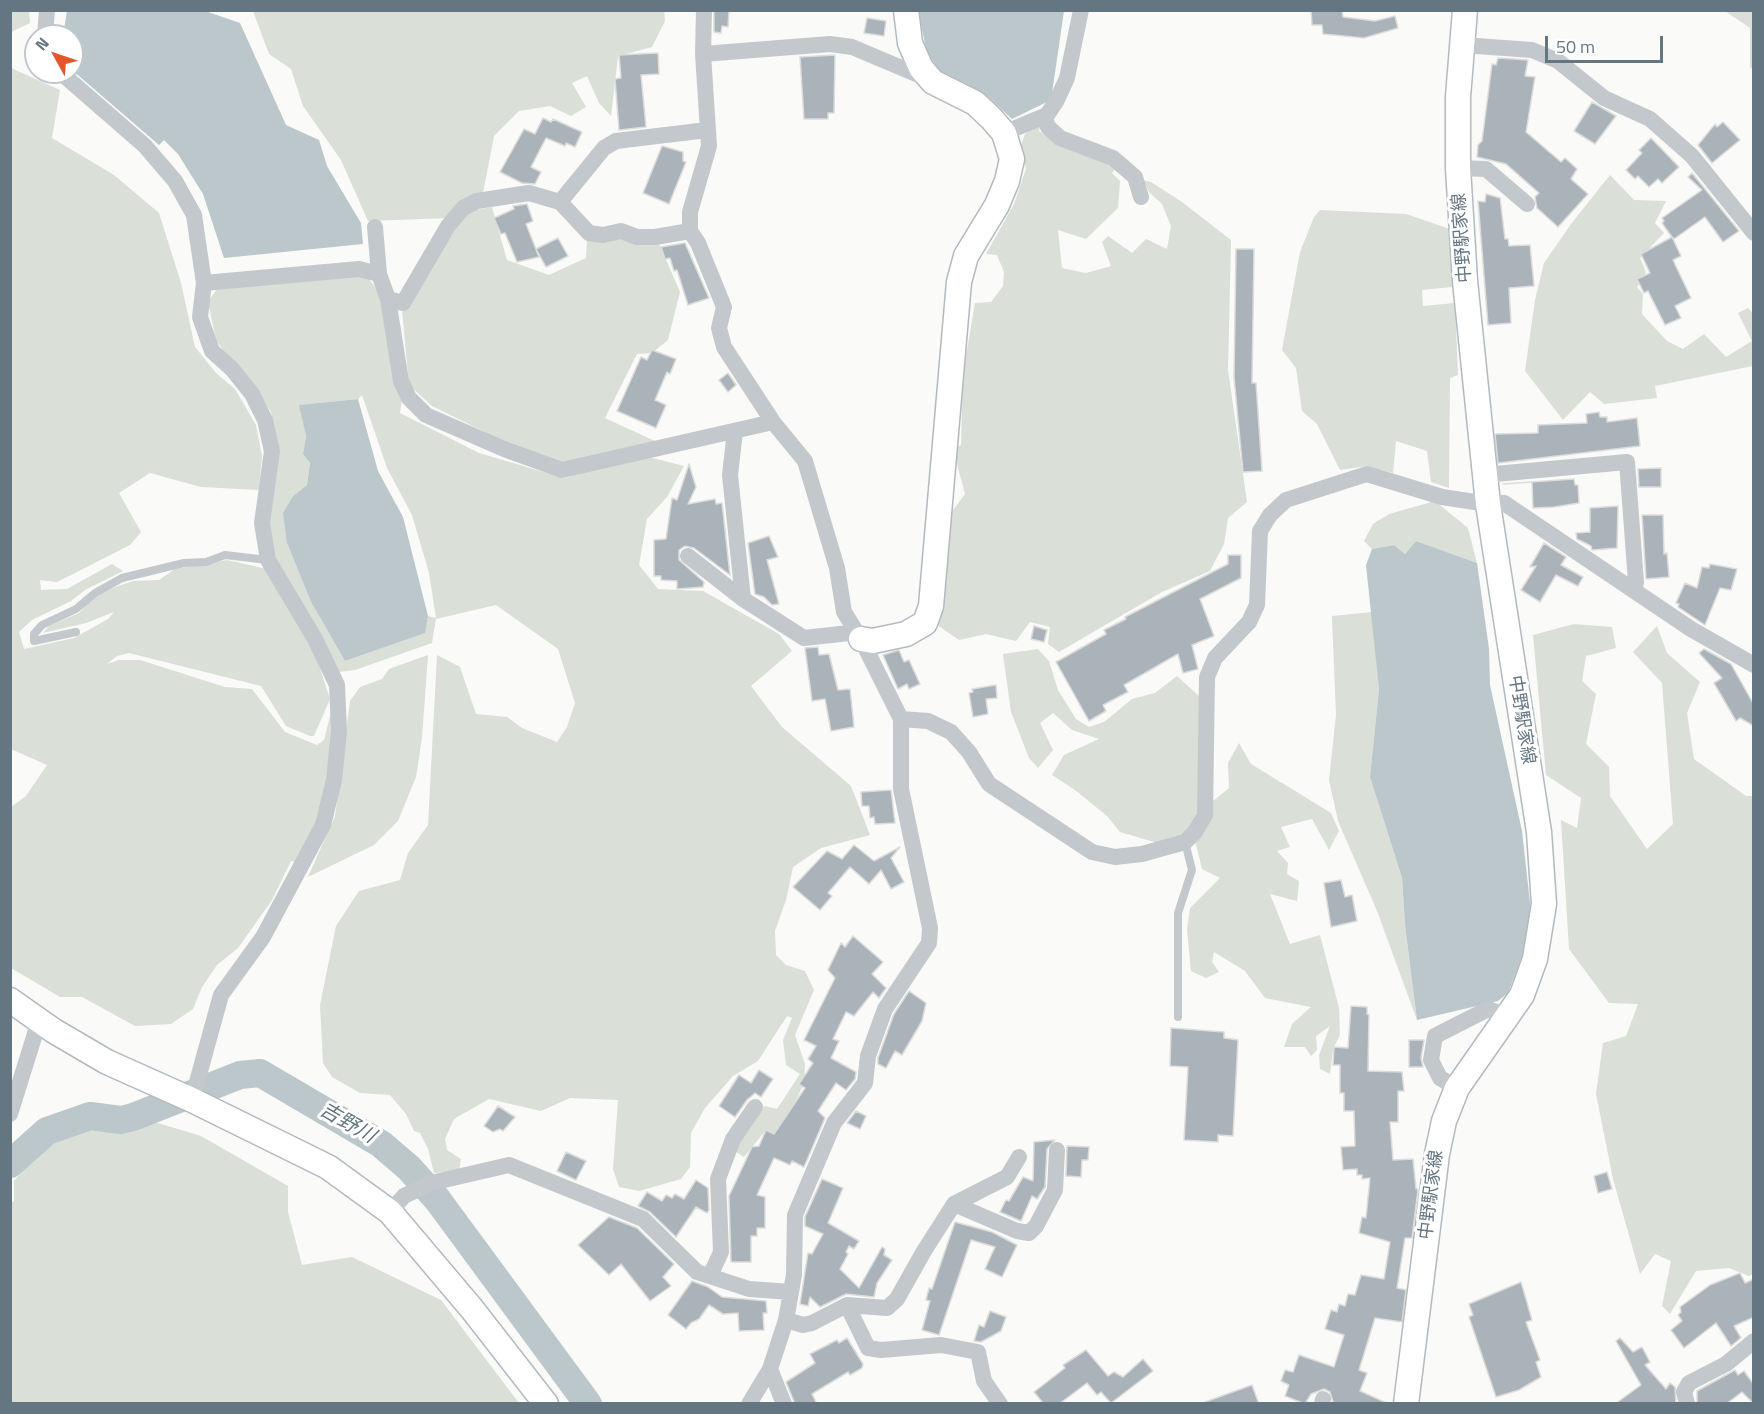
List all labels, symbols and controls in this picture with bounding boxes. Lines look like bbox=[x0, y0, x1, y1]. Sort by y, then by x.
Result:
north arrow bbox=[24, 24, 84, 84]
scale bar bbox=[1548, 24, 1666, 62]
text: N bbox=[29, 32, 55, 56]
text: 50 m bbox=[1556, 33, 1595, 60]
street label: 中野駅家線 bbox=[1449, 192, 1477, 284]
street label: 中野駅家線 bbox=[1503, 674, 1539, 766]
water label: 吉野川 bbox=[315, 1099, 379, 1149]
street label: 中野駅家線 bbox=[1416, 1149, 1448, 1241]

